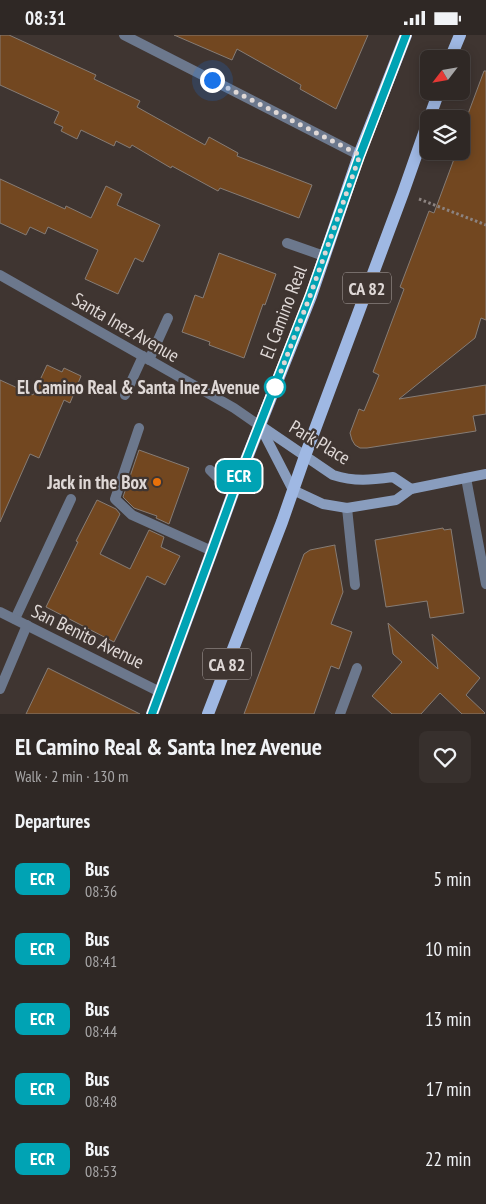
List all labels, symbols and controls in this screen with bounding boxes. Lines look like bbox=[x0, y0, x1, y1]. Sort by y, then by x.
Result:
text: 08:31 bbox=[25, 6, 66, 30]
north arrow bbox=[420, 50, 470, 100]
map controls bbox=[420, 50, 470, 160]
your location bbox=[200, 68, 225, 93]
button: layers bbox=[420, 110, 470, 160]
street label: El Camino Real bbox=[254, 261, 312, 362]
road number: CA 82 bbox=[343, 273, 391, 303]
street label: Santa Inez Avenue bbox=[68, 287, 184, 367]
place label: El Camino Real & Santa Inez Avenue bbox=[17, 375, 260, 399]
marker: El Camino Real & Santa Inez Avenue bbox=[264, 376, 286, 398]
street label: Park Place bbox=[285, 415, 355, 470]
line badge: ECR bbox=[210, 460, 268, 492]
text: ECR bbox=[226, 464, 252, 487]
place label: Jack in the Box bbox=[46, 470, 148, 494]
marker: Jack in the Box bbox=[151, 476, 163, 488]
street label: San Benito Avenue bbox=[28, 598, 148, 674]
road number: CA 82 bbox=[203, 649, 251, 679]
text: El Camino Real & Santa Inez Avenue bbox=[15, 731, 322, 762]
button: heart bbox=[419, 731, 471, 783]
text: Walk · 2 min · 130 m bbox=[15, 766, 128, 786]
text: Departures bbox=[15, 809, 90, 833]
text: Bus bbox=[85, 857, 109, 881]
text: ECR bbox=[30, 867, 55, 890]
text: 5 min bbox=[434, 867, 471, 891]
text: 08:36 bbox=[85, 881, 117, 901]
text: Bus bbox=[85, 927, 109, 951]
text: ECR bbox=[30, 937, 55, 960]
text: 10 min bbox=[425, 937, 471, 961]
text: 08:41 bbox=[85, 951, 117, 971]
text: Bus bbox=[85, 997, 109, 1021]
text: ECR bbox=[30, 1007, 55, 1030]
text: 13 min bbox=[425, 1007, 471, 1031]
text: 08:44 bbox=[85, 1021, 117, 1041]
text: Bus bbox=[85, 1067, 109, 1091]
text: ECR bbox=[30, 1077, 55, 1100]
text: 17 min bbox=[426, 1077, 471, 1101]
text: 08:48 bbox=[85, 1091, 117, 1111]
text: Bus bbox=[85, 1137, 109, 1161]
text: ECR bbox=[30, 1147, 55, 1170]
text: 22 min bbox=[425, 1147, 471, 1171]
text: 08:53 bbox=[85, 1161, 117, 1181]

